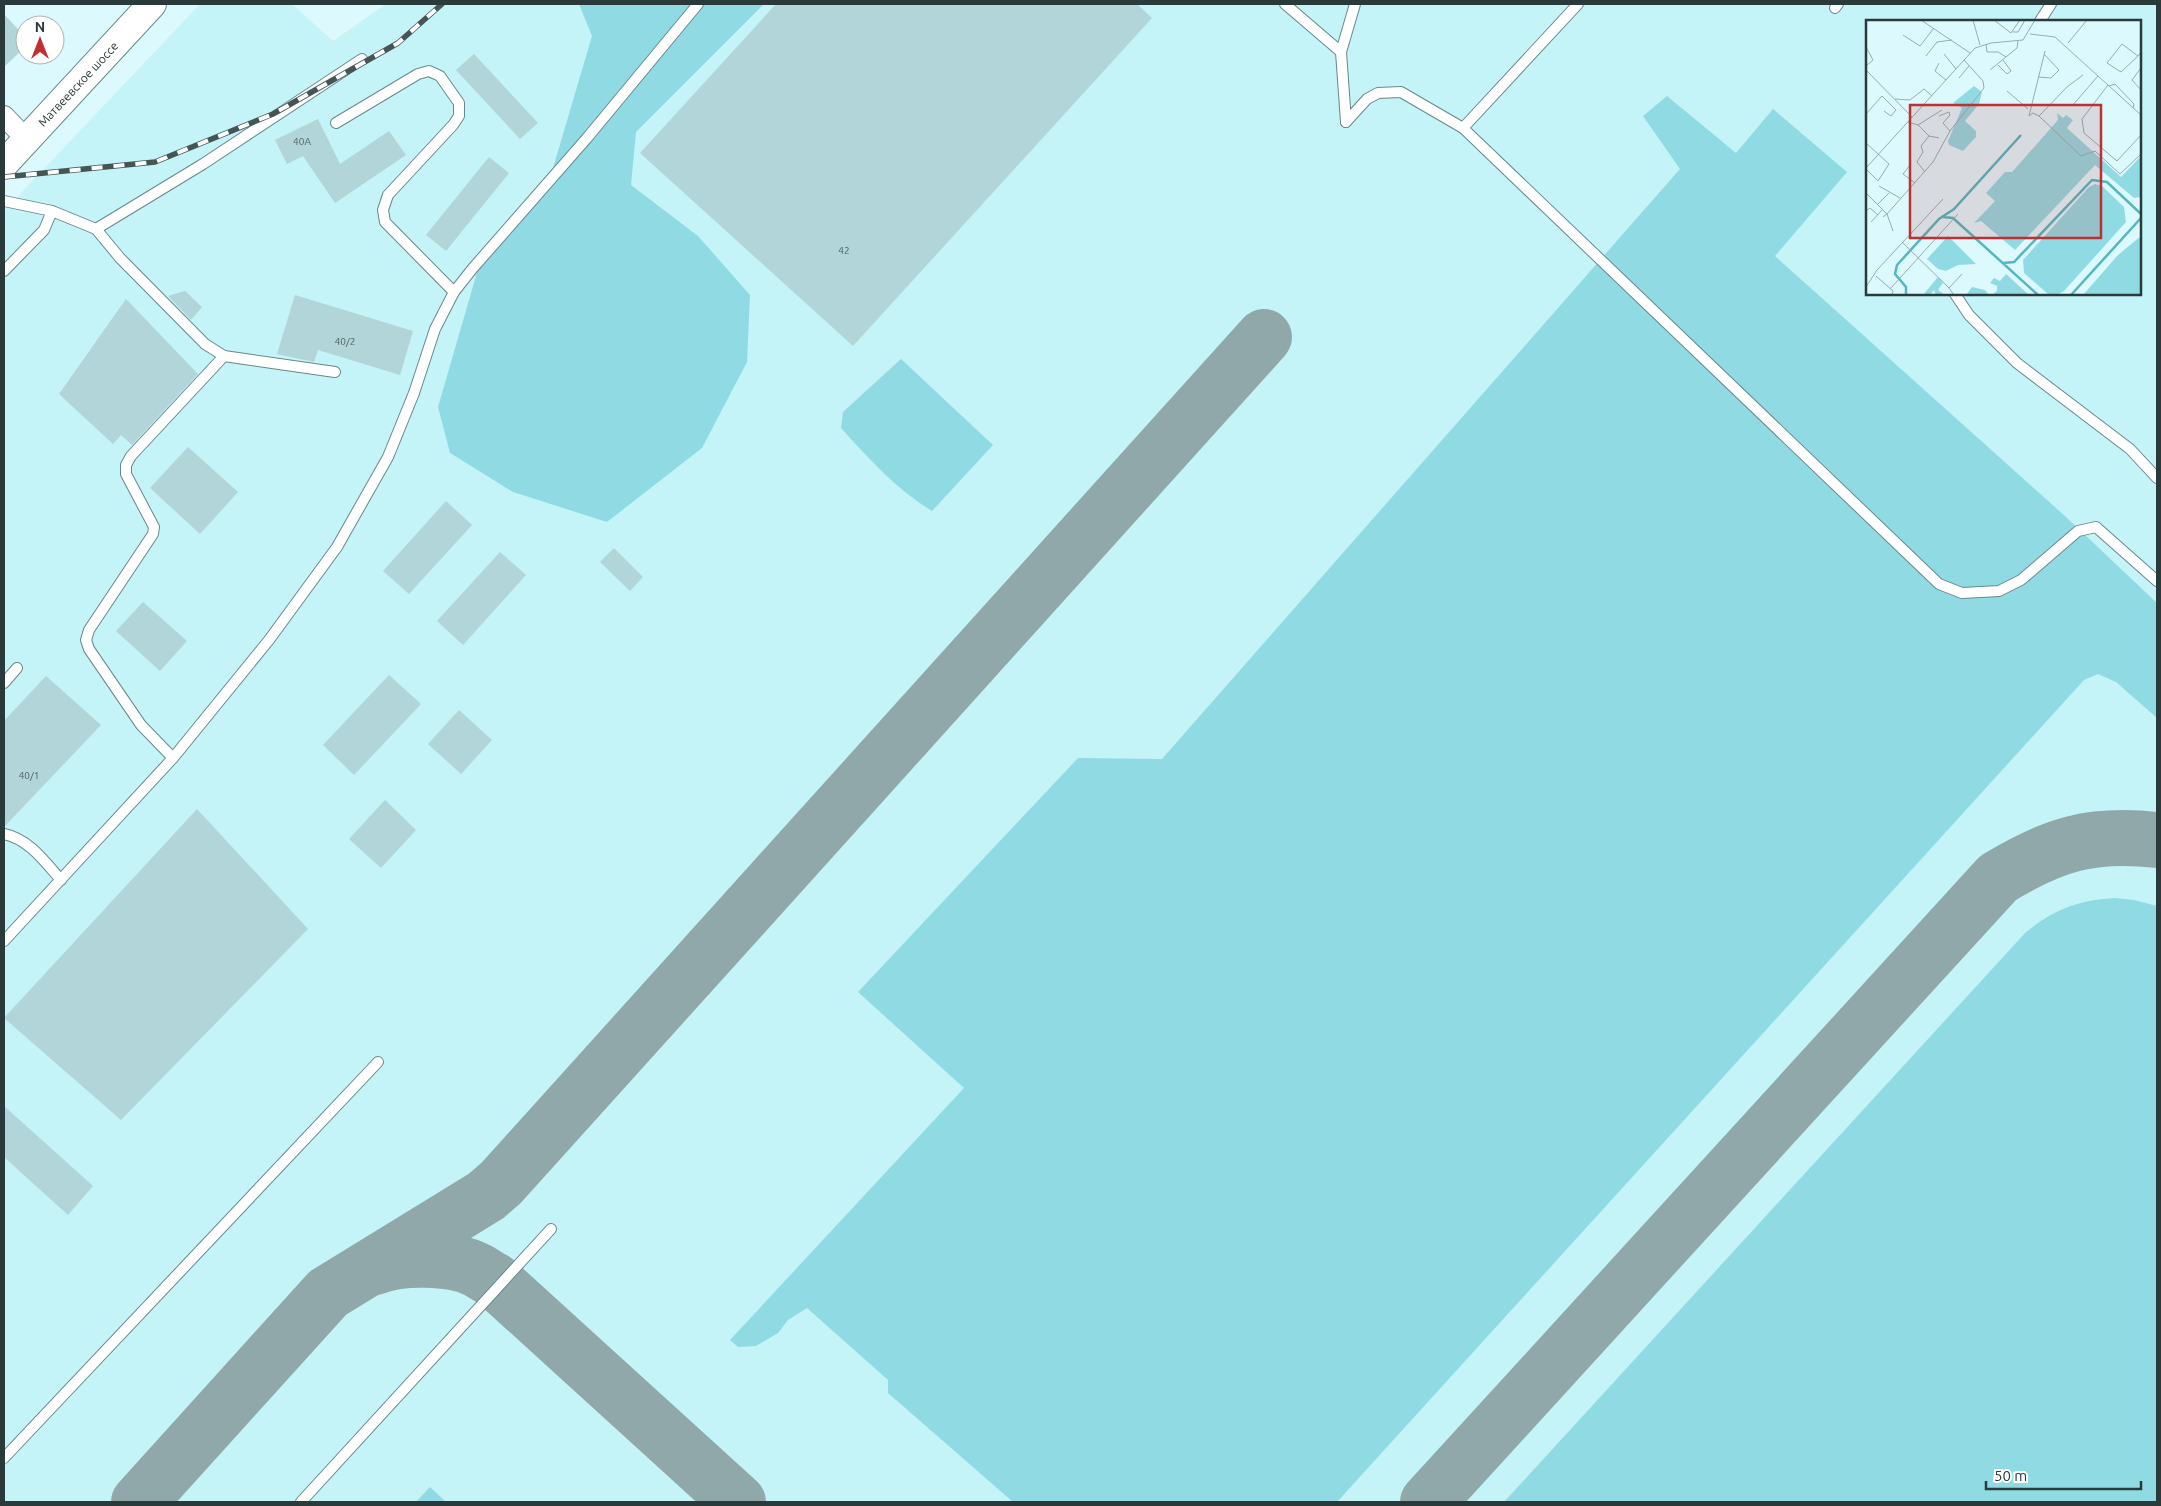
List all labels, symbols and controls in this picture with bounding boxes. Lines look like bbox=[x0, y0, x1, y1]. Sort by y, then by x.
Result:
north arrow bbox=[15, 15, 65, 65]
text: N bbox=[35, 19, 45, 35]
inset map bbox=[1866, 20, 2141, 295]
street label: Матвеевское шоссе bbox=[35, 39, 121, 129]
house number: 40А bbox=[293, 136, 311, 147]
house number: 42 bbox=[838, 245, 850, 256]
house number: 40/2 bbox=[335, 336, 355, 347]
house number: 40/1 bbox=[19, 770, 39, 781]
scale bar bbox=[1986, 1458, 2141, 1490]
text: 50 m bbox=[1994, 1467, 2027, 1484]

